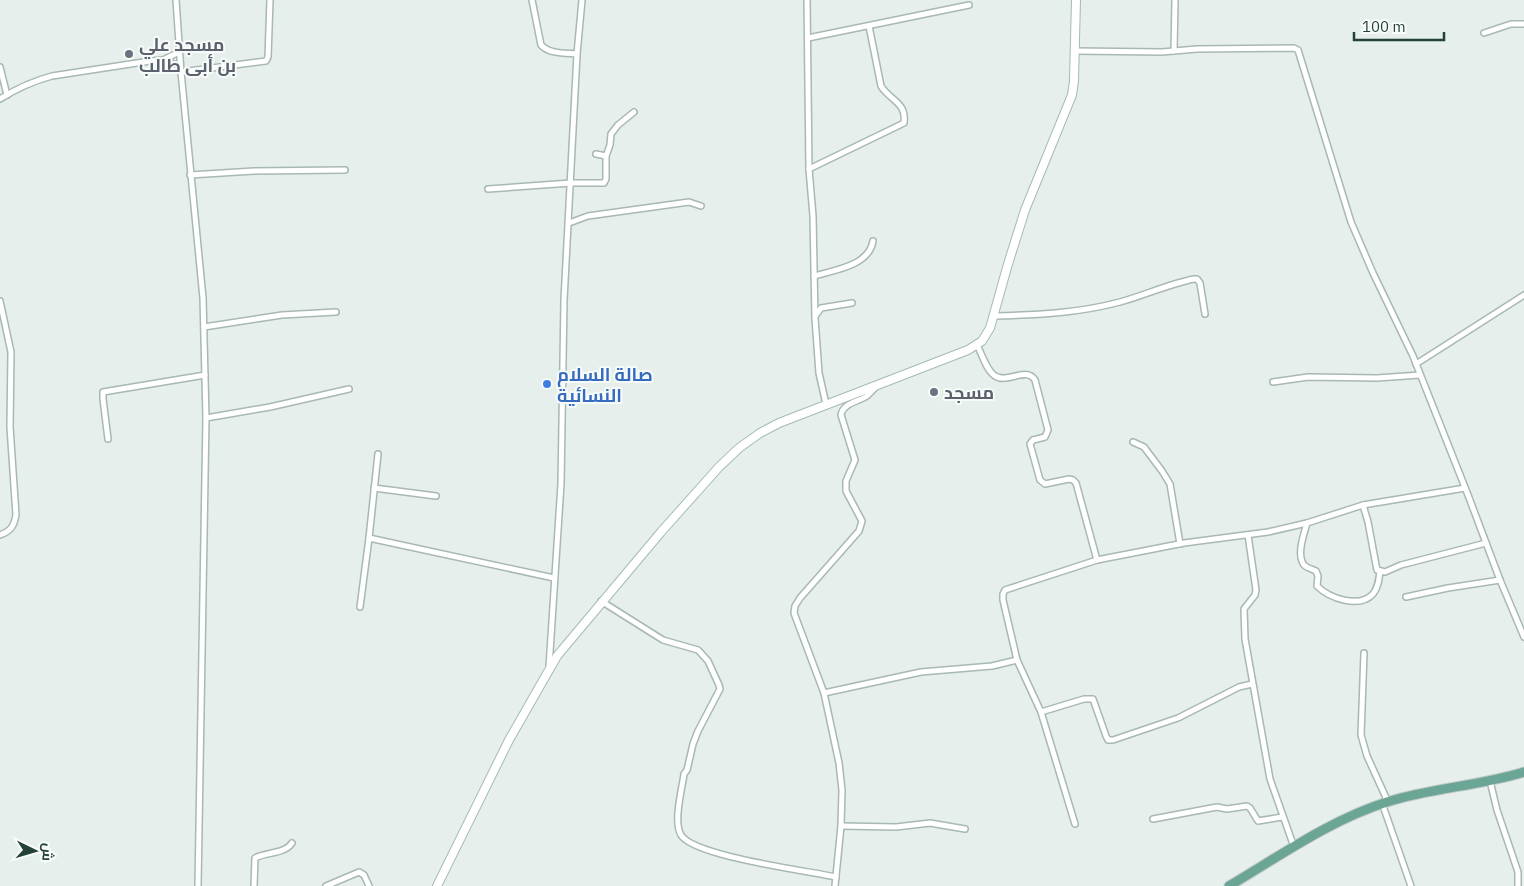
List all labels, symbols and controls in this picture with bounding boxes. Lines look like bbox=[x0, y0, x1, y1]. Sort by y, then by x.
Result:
scale bar bbox=[1354, 10, 1444, 42]
text: 100 m bbox=[1362, 17, 1406, 36]
place label: مسجد علي بن أبى طالب bbox=[139, 33, 236, 77]
marker: مسجد علي بن أبى طالب bbox=[123, 48, 135, 60]
place label: صالة السلام النسائية bbox=[557, 363, 653, 407]
marker: صالة السلام النسائية bbox=[541, 378, 553, 390]
place label: مسجد bbox=[944, 381, 994, 404]
marker: مسجد bbox=[928, 386, 940, 398]
north arrow bbox=[10, 826, 60, 876]
text: ش bbox=[38, 842, 58, 862]

